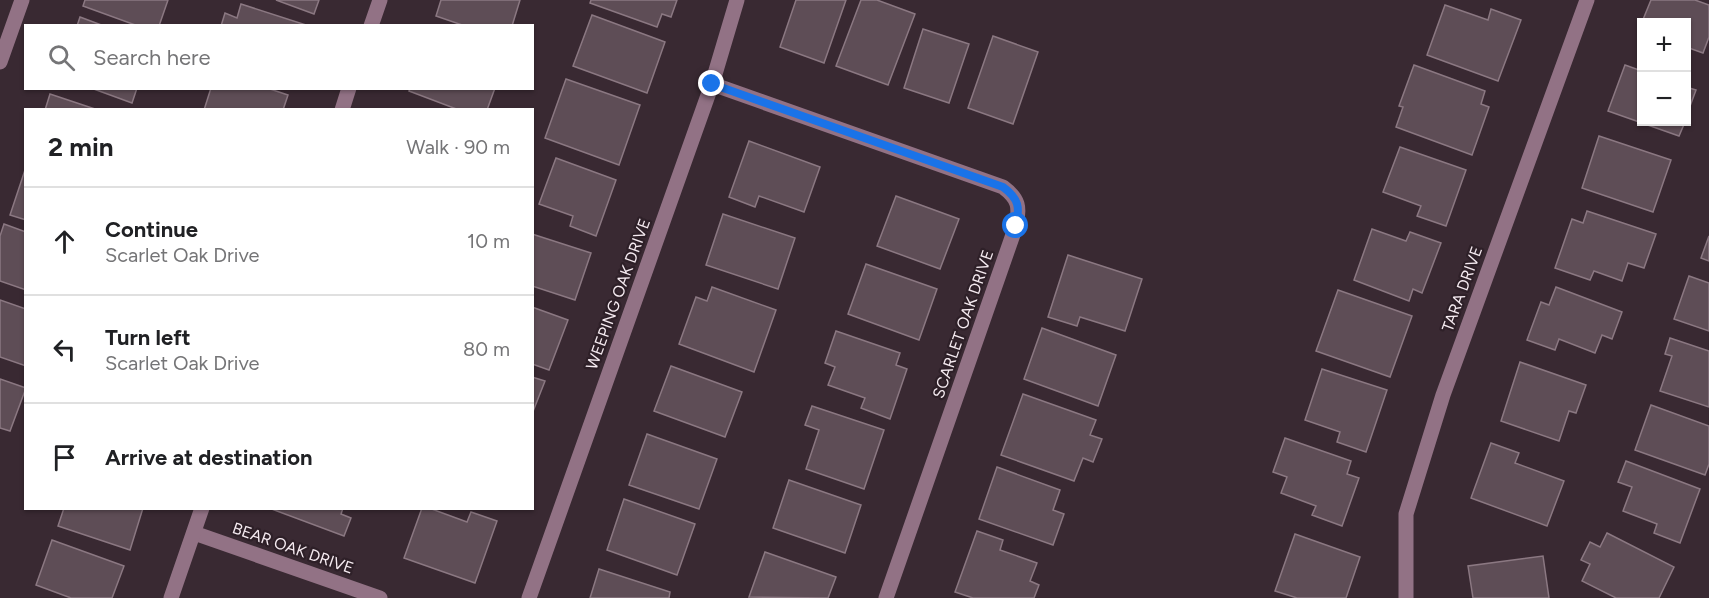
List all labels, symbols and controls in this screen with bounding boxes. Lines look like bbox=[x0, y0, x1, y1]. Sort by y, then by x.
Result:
map controls bbox=[1637, 18, 1691, 126]
button: + bbox=[1637, 18, 1691, 72]
search box bbox=[24, 24, 534, 90]
icon: search bbox=[45, 41, 78, 74]
text: Search here bbox=[93, 44, 211, 71]
route end bbox=[698, 70, 724, 96]
button: − bbox=[1637, 72, 1691, 126]
text: 2 min bbox=[48, 131, 114, 163]
text: Walk · 90 m bbox=[406, 135, 510, 159]
route start bbox=[1002, 212, 1028, 238]
text: Continue bbox=[105, 216, 198, 243]
street label: WEEPING OAK DRIVE bbox=[582, 216, 654, 372]
icon: ahead bbox=[48, 225, 81, 258]
text: 10 m bbox=[467, 229, 510, 253]
text: Scarlet Oak Drive bbox=[105, 243, 260, 267]
street label: TARA DRIVE bbox=[1438, 244, 1486, 334]
street label: SCARLET OAK DRIVE bbox=[929, 247, 997, 401]
text: Turn left bbox=[105, 324, 191, 351]
icon: left bbox=[48, 333, 81, 366]
text: 80 m bbox=[463, 337, 510, 361]
text: Scarlet Oak Drive bbox=[105, 351, 260, 375]
icon: arrive bbox=[48, 441, 81, 474]
text: Arrive at destination bbox=[105, 444, 313, 471]
street label: BEAR OAK DRIVE bbox=[230, 518, 356, 578]

